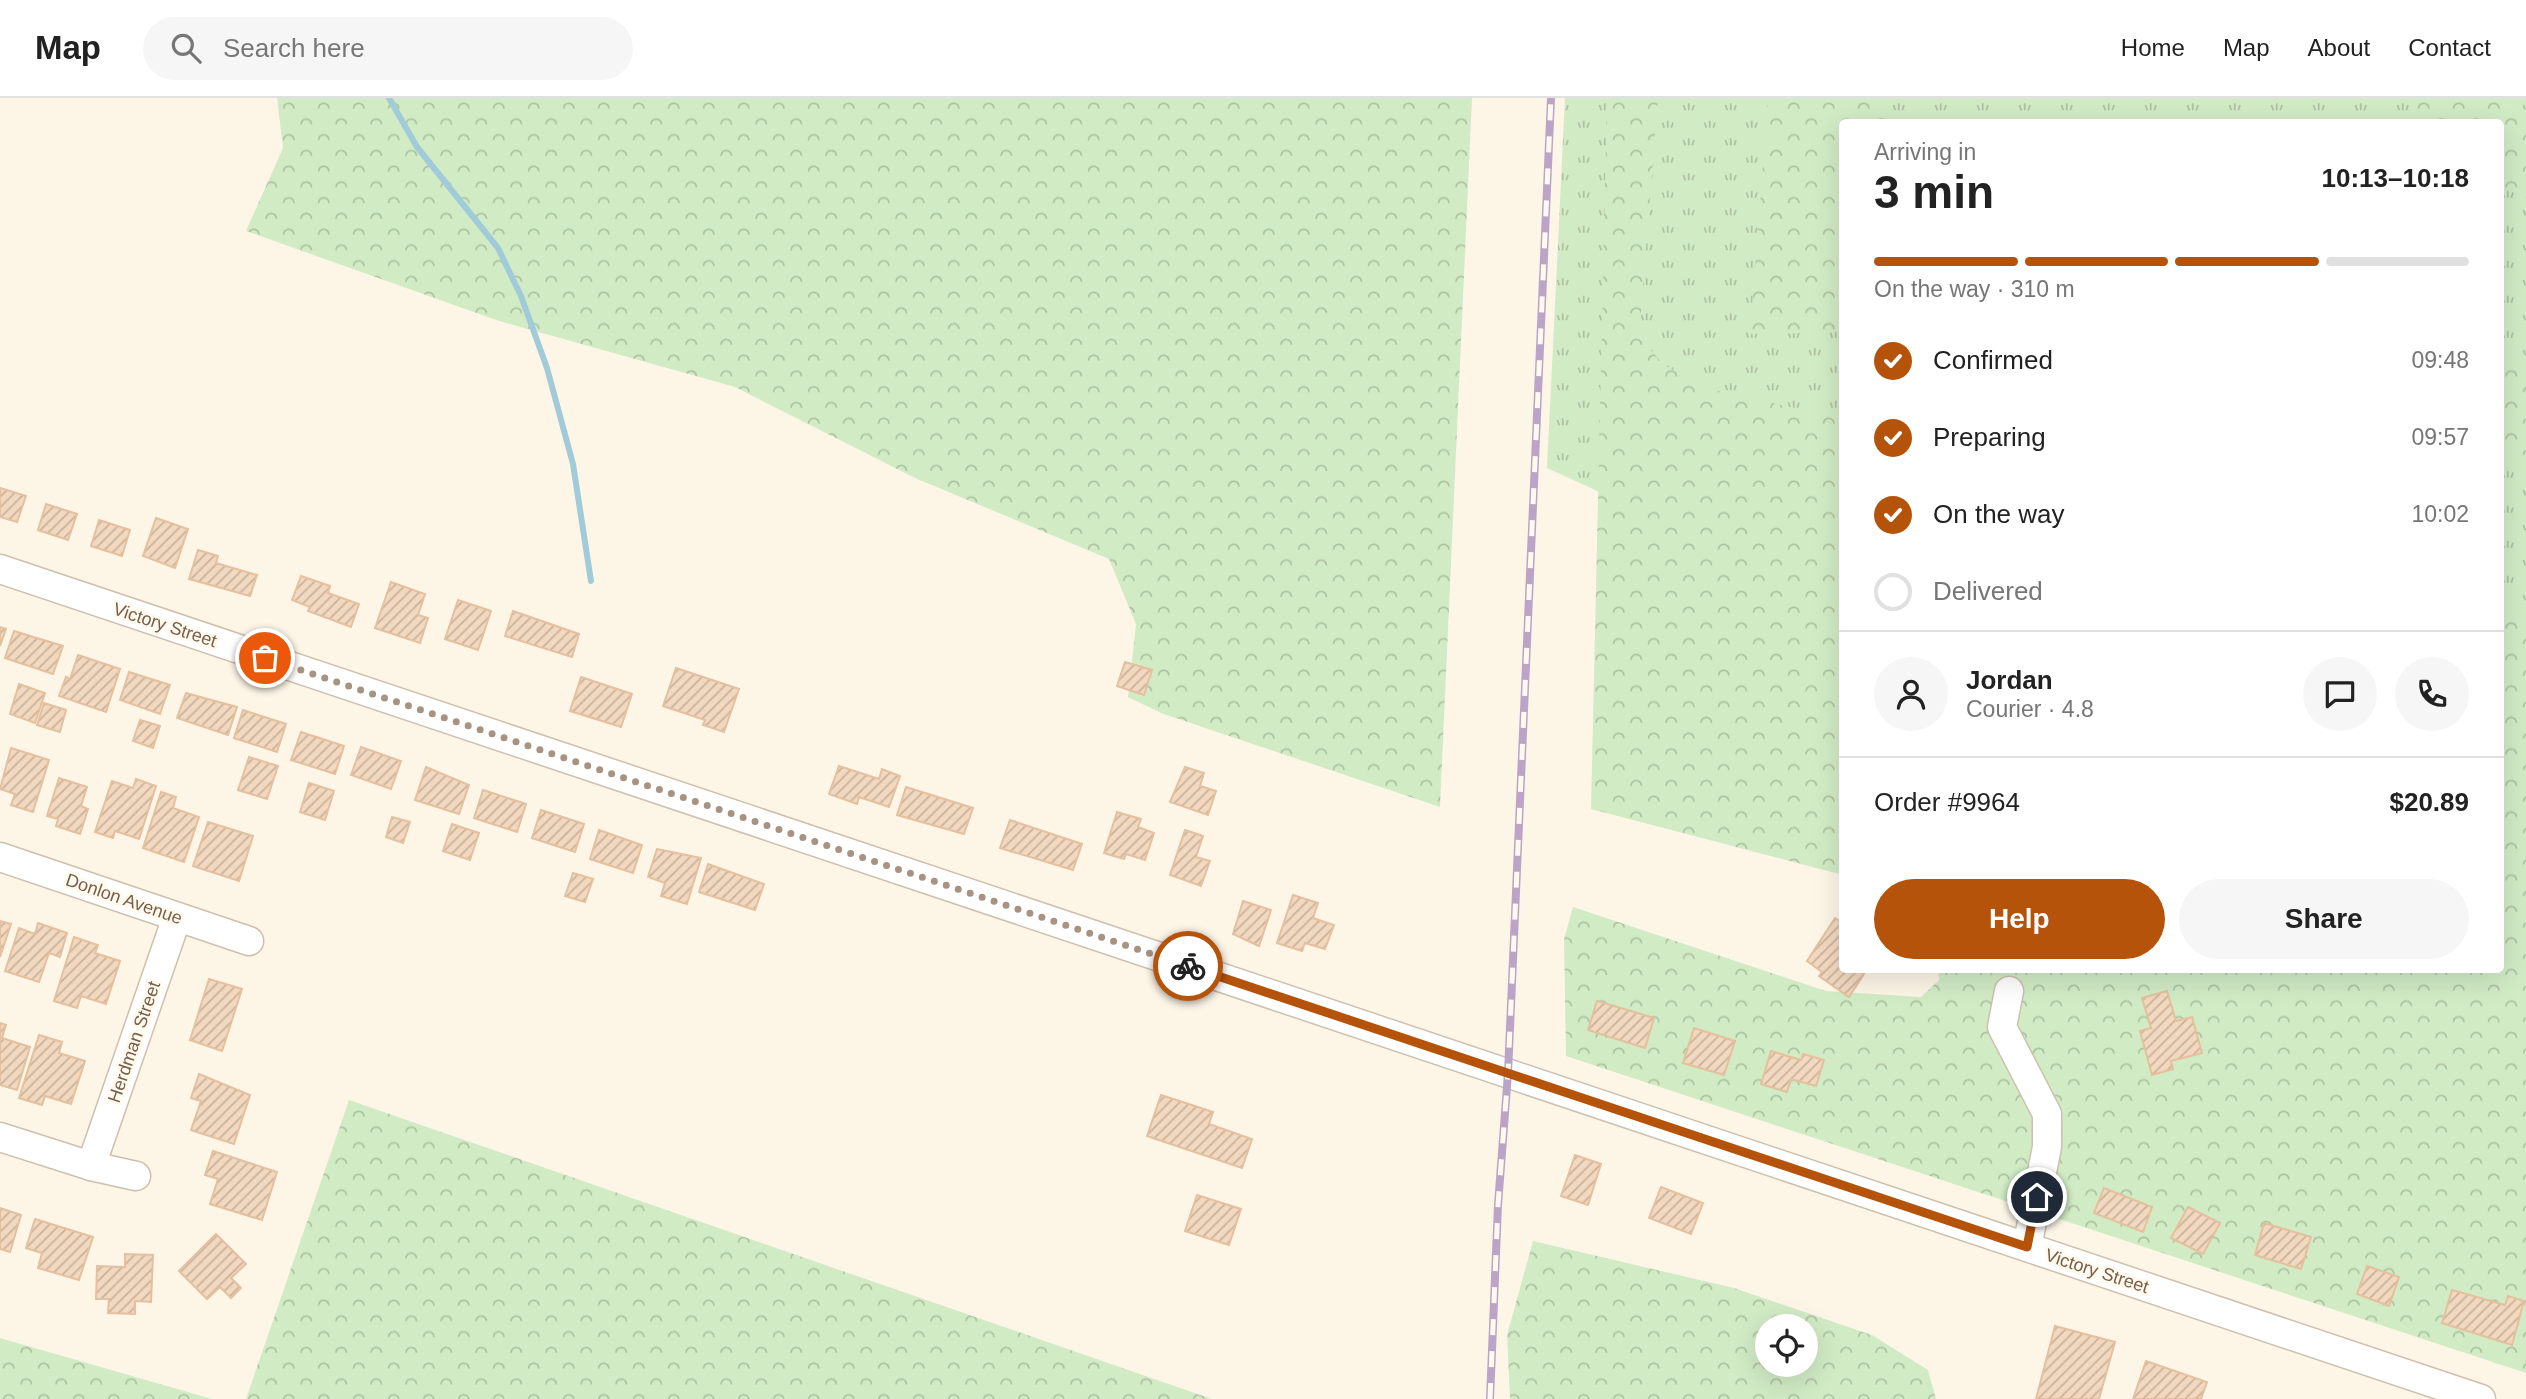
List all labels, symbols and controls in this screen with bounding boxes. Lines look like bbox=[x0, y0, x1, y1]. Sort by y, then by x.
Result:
search box bbox=[143, 17, 633, 80]
text: Map bbox=[35, 29, 101, 66]
icon: search bbox=[167, 29, 205, 67]
text: Search here bbox=[223, 33, 365, 63]
text: Home bbox=[2121, 34, 2185, 61]
text: Map bbox=[2223, 34, 2270, 61]
text: About bbox=[2308, 34, 2370, 61]
text: Contact bbox=[2408, 34, 2491, 61]
text: Arriving in bbox=[1874, 139, 1976, 165]
text: 10:13–10:18 bbox=[2322, 163, 2469, 193]
text: 3 min bbox=[1874, 166, 1994, 218]
text: On the way · 310 m bbox=[1874, 276, 2075, 302]
icon: check bbox=[1874, 342, 1912, 380]
text: Confirmed bbox=[1933, 345, 2053, 375]
text: 09:48 bbox=[2411, 347, 2469, 373]
icon: check bbox=[1874, 419, 1912, 457]
text: Preparing bbox=[1933, 422, 2046, 452]
text: 09:57 bbox=[2411, 424, 2469, 450]
icon: check bbox=[1874, 496, 1912, 534]
text: On the way bbox=[1933, 499, 2065, 529]
text: 10:02 bbox=[2411, 501, 2469, 527]
text: Delivered bbox=[1933, 576, 2043, 606]
street label: Victory Street bbox=[111, 599, 219, 651]
pin bbox=[235, 628, 295, 688]
icon: bag bbox=[246, 639, 284, 677]
button: person bbox=[1874, 657, 1948, 731]
button: chat bbox=[2303, 657, 2377, 731]
button: phone bbox=[2395, 657, 2469, 731]
text: Jordan bbox=[1966, 665, 2053, 695]
text: Courier · 4.8 bbox=[1966, 696, 2094, 722]
text: Order #9964 bbox=[1874, 787, 2020, 817]
text: $20.89 bbox=[2389, 787, 2469, 817]
street label: Donlon Avenue bbox=[63, 870, 185, 928]
button: Help bbox=[1874, 879, 2165, 959]
button: Share bbox=[2179, 879, 2469, 959]
courier bbox=[1153, 931, 1223, 1001]
icon: bike bbox=[1169, 947, 1207, 985]
street label: Herdman Street bbox=[104, 979, 164, 1105]
pin bbox=[2007, 1167, 2067, 1227]
icon: home bbox=[2018, 1178, 2056, 1216]
street label: Victory Street bbox=[2043, 1245, 2151, 1297]
map controls bbox=[1755, 1314, 1818, 1377]
button: locate bbox=[1755, 1314, 1818, 1377]

